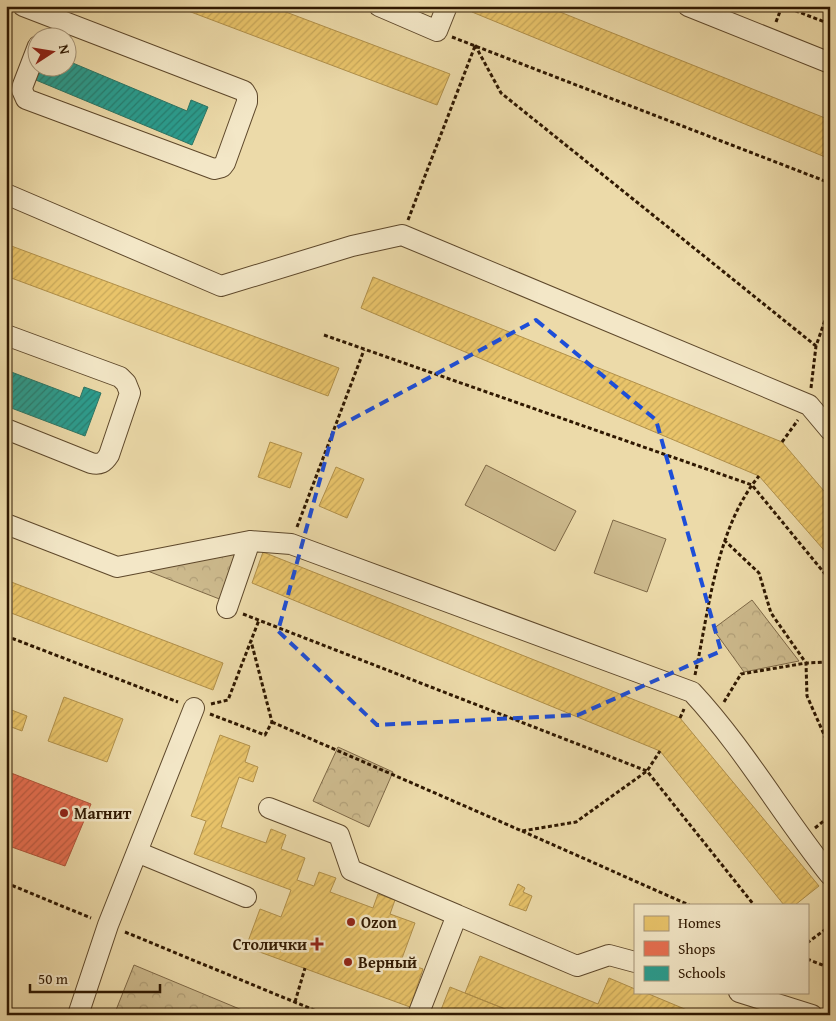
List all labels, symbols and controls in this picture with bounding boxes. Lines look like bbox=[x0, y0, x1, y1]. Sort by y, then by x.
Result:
north arrow bbox=[28, 28, 78, 78]
text: N bbox=[54, 43, 76, 57]
place label: Магнит bbox=[74, 801, 132, 825]
marker: Магнит bbox=[58, 807, 70, 819]
legend bbox=[634, 904, 808, 994]
place label: Ozon bbox=[361, 910, 397, 934]
text: Homes bbox=[678, 912, 721, 933]
marker: Ozon bbox=[345, 916, 357, 928]
place label: Столички bbox=[233, 932, 307, 956]
marker: Столички bbox=[311, 938, 323, 950]
text: Shops bbox=[678, 938, 715, 959]
place label: Верный bbox=[358, 950, 417, 974]
marker: Верный bbox=[342, 956, 354, 968]
scale bar bbox=[30, 961, 160, 993]
text: Schools bbox=[678, 962, 726, 983]
text: 50 m bbox=[38, 968, 69, 989]

